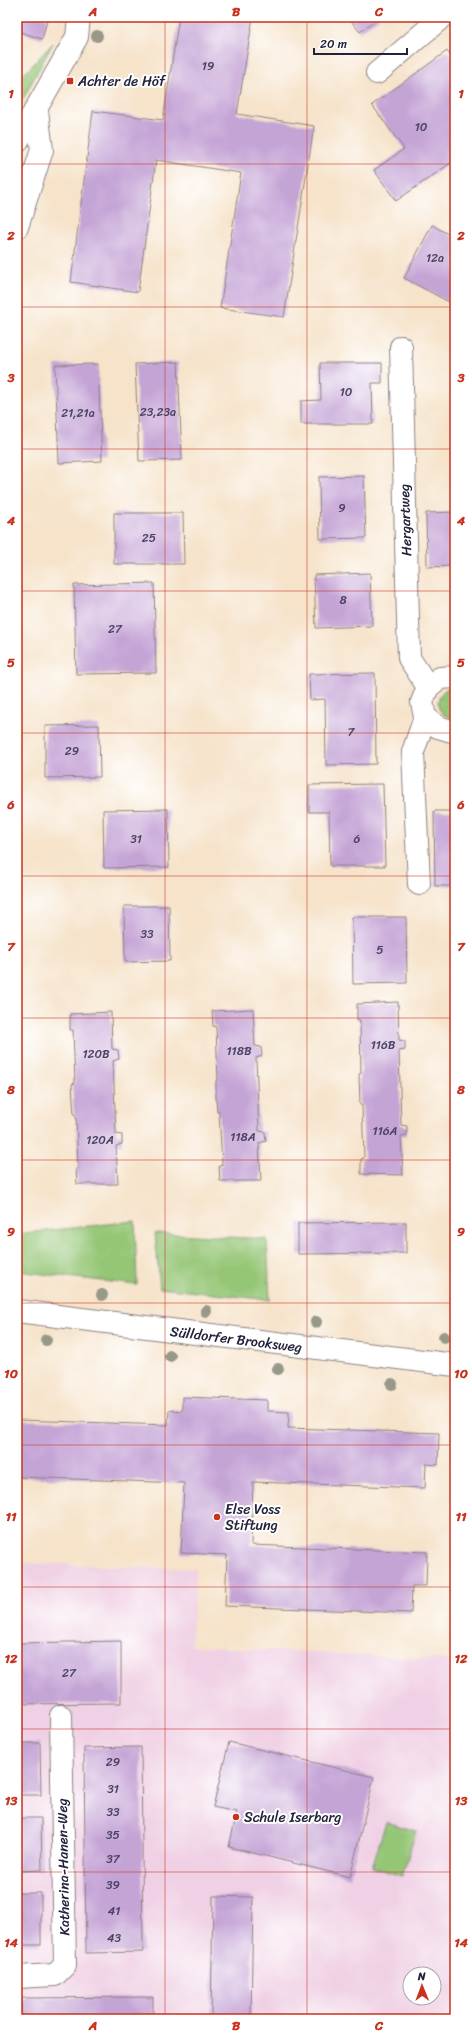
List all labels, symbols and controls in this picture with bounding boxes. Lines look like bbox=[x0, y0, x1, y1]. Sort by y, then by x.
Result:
text: A bbox=[88, 0, 97, 23]
text: B bbox=[232, 0, 241, 23]
text: C bbox=[374, 0, 384, 23]
scale bar bbox=[314, 30, 407, 56]
text: 20 m bbox=[320, 33, 347, 55]
house number: 19 bbox=[202, 55, 214, 77]
place label: Achter de Höf bbox=[77, 69, 167, 94]
marker: Achter de Höf bbox=[65, 76, 75, 86]
text: 1 bbox=[8, 82, 14, 105]
text: 1 bbox=[458, 82, 464, 105]
house number: 10 bbox=[415, 116, 428, 138]
text: 2 bbox=[6, 224, 15, 247]
text: 2 bbox=[456, 224, 465, 247]
house number: 12a bbox=[426, 247, 444, 269]
text: 3 bbox=[6, 366, 15, 389]
text: 3 bbox=[456, 366, 465, 389]
house number: 10 bbox=[340, 381, 353, 403]
house number: 23,23a bbox=[140, 401, 176, 423]
house number: 21,21a bbox=[61, 402, 95, 424]
street label: Hergartweg bbox=[392, 483, 419, 557]
house number: 9 bbox=[338, 497, 346, 519]
text: 4 bbox=[6, 509, 16, 532]
text: 4 bbox=[456, 509, 466, 532]
house number: 25 bbox=[142, 527, 156, 549]
house number: 8 bbox=[339, 589, 347, 611]
house number: 27 bbox=[108, 618, 123, 640]
text: 5 bbox=[7, 651, 15, 674]
text: 5 bbox=[457, 651, 465, 674]
house number: 7 bbox=[348, 721, 356, 743]
house number: 29 bbox=[65, 740, 79, 762]
text: 6 bbox=[6, 793, 15, 816]
text: 6 bbox=[456, 793, 465, 816]
house number: 31 bbox=[130, 828, 142, 850]
house number: 6 bbox=[354, 828, 361, 850]
house number: 33 bbox=[140, 923, 154, 945]
text: 7 bbox=[7, 935, 16, 958]
text: 7 bbox=[457, 935, 466, 958]
house number: 5 bbox=[376, 939, 384, 961]
house number: 116B bbox=[371, 1034, 396, 1056]
house number: 118B bbox=[226, 1040, 252, 1062]
house number: 120B bbox=[82, 1043, 110, 1065]
text: 8 bbox=[6, 1078, 15, 1101]
text: 8 bbox=[456, 1078, 465, 1101]
house number: 116A bbox=[373, 1120, 398, 1142]
house number: 118A bbox=[230, 1126, 256, 1148]
house number: 120A bbox=[86, 1129, 114, 1151]
text: 9 bbox=[7, 1220, 15, 1243]
text: 9 bbox=[457, 1220, 465, 1243]
street label: Sülldorfer Brooksweg bbox=[168, 1319, 303, 1360]
text: 10 bbox=[4, 1362, 18, 1385]
text: 10 bbox=[454, 1362, 468, 1385]
place label: Else Voss Stiftung bbox=[225, 1497, 281, 1538]
text: 11 bbox=[5, 1505, 17, 1528]
text: 11 bbox=[455, 1505, 467, 1528]
marker: Else Voss Stiftung bbox=[212, 1512, 222, 1522]
text: 12 bbox=[4, 1647, 18, 1670]
text: 12 bbox=[454, 1647, 468, 1670]
house number: 27 bbox=[62, 1662, 77, 1684]
house number: 29 bbox=[106, 1751, 120, 1773]
house number: 31 bbox=[107, 1778, 119, 1800]
text: 13 bbox=[5, 1789, 18, 1812]
text: 13 bbox=[455, 1789, 468, 1812]
street label: Katherina-Hanen-Weg bbox=[50, 1798, 77, 1936]
house number: 33 bbox=[106, 1801, 120, 1823]
place label: Schule Iserbarg bbox=[244, 1805, 341, 1830]
marker: Schule Iserbarg bbox=[231, 1812, 241, 1822]
house number: 35 bbox=[106, 1824, 120, 1846]
house number: 37 bbox=[106, 1848, 121, 1870]
house number: 39 bbox=[106, 1874, 120, 1896]
house number: 41 bbox=[108, 1900, 120, 1922]
house number: 43 bbox=[107, 1927, 121, 1949]
text: 14 bbox=[4, 1931, 19, 1954]
text: 14 bbox=[454, 1931, 469, 1954]
north arrow bbox=[402, 1966, 442, 2006]
text: N bbox=[417, 1967, 426, 1986]
text: A bbox=[88, 2014, 97, 2036]
text: B bbox=[232, 2014, 241, 2036]
text: C bbox=[374, 2014, 384, 2036]

